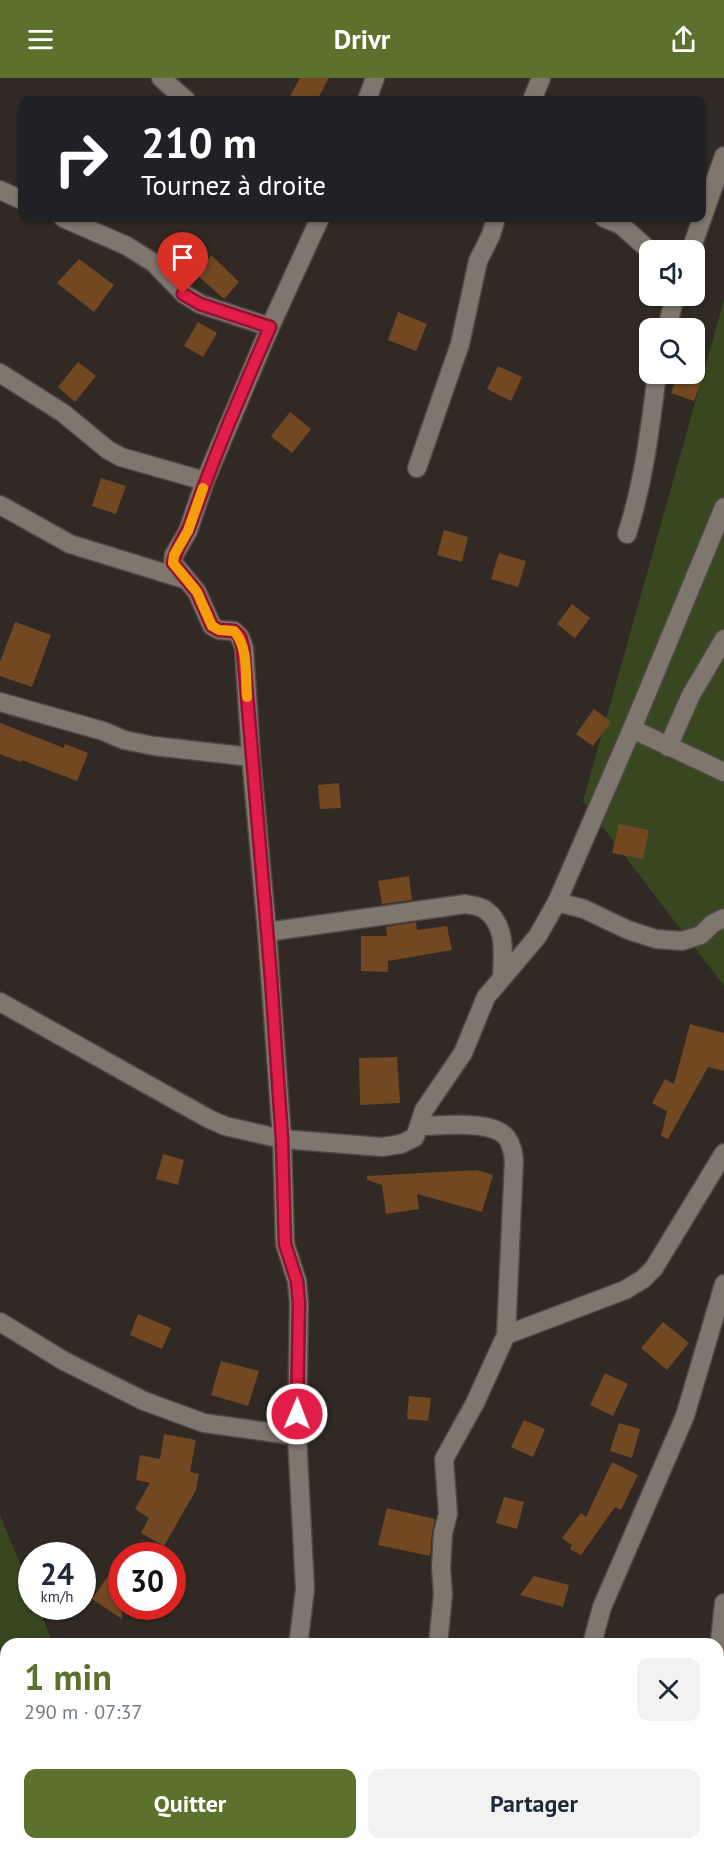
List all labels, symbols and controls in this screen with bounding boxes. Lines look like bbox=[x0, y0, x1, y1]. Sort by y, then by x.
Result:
text: Drivr bbox=[334, 22, 390, 56]
icon: menu bbox=[24, 23, 57, 56]
icon: share bbox=[667, 23, 700, 56]
text: 210 m bbox=[141, 115, 257, 170]
icon: right bbox=[42, 120, 120, 198]
text: Tournez à droite bbox=[141, 168, 326, 202]
pin bbox=[157, 232, 208, 294]
map controls bbox=[639, 240, 705, 384]
button: sound bbox=[639, 240, 705, 306]
icon: arrive bbox=[166, 241, 199, 274]
button: search bbox=[639, 318, 705, 384]
position arrow bbox=[265, 1382, 329, 1446]
speed limit sign: 30 bbox=[108, 1542, 186, 1620]
text: 24 bbox=[40, 1554, 74, 1593]
text: km/h bbox=[41, 1587, 73, 1606]
text: 1 min bbox=[24, 1653, 112, 1700]
button: close bbox=[637, 1658, 700, 1721]
text: 290 m · 07:37 bbox=[24, 1699, 142, 1725]
button: Quitter bbox=[24, 1769, 356, 1838]
button: Partager bbox=[368, 1769, 700, 1838]

